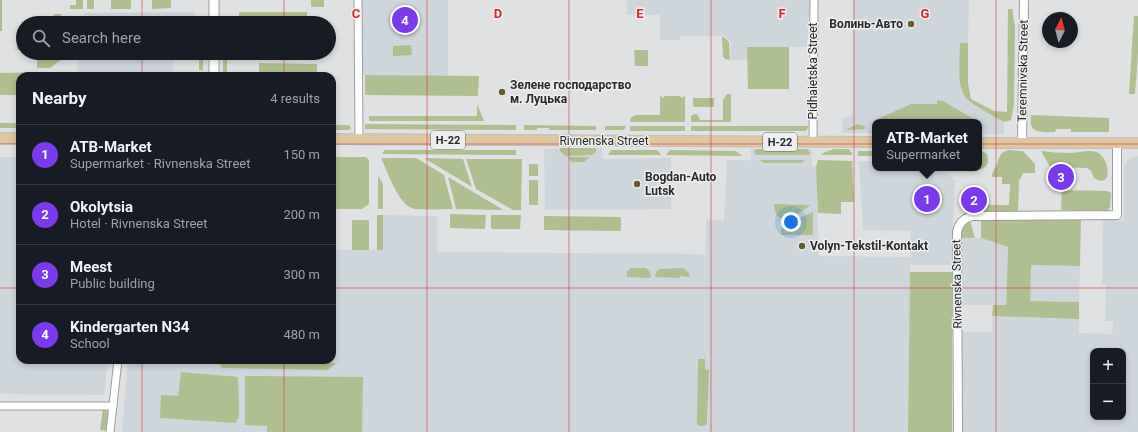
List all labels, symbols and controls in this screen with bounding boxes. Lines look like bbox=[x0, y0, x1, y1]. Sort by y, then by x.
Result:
pin: 4 bbox=[392, 5, 418, 35]
text: C bbox=[352, 6, 361, 21]
text: D bbox=[494, 6, 502, 21]
text: E bbox=[636, 6, 644, 21]
text: F bbox=[778, 6, 786, 21]
text: G bbox=[921, 6, 930, 21]
north arrow bbox=[1042, 12, 1078, 48]
search box bbox=[16, 16, 336, 60]
place label: Волинь-Авто bbox=[829, 17, 903, 31]
marker: Волинь-Авто bbox=[906, 19, 916, 29]
street label: Teremnivska Street bbox=[1015, 20, 1031, 122]
street label: Pidhaietska Street bbox=[806, 22, 820, 120]
icon: search bbox=[30, 27, 52, 49]
text: Search here bbox=[62, 29, 141, 47]
place label: Зелене господарство м. Луцька bbox=[510, 78, 631, 106]
marker: Зелене господарство м. Луцька bbox=[497, 87, 507, 97]
text: Nearby bbox=[32, 88, 87, 108]
text: 4 results bbox=[270, 91, 320, 106]
popup bbox=[872, 119, 982, 171]
text: ATB-Market bbox=[886, 129, 968, 147]
road number: Н-22 bbox=[431, 131, 465, 149]
road number: Н-22 bbox=[763, 133, 797, 151]
street label: Rivnenska Street bbox=[559, 134, 649, 148]
text: ATB-Market bbox=[70, 138, 152, 156]
text: 1 bbox=[41, 147, 49, 162]
text: 150 m bbox=[283, 147, 320, 162]
text: Supermarket bbox=[886, 147, 960, 162]
text: Supermarket · Rivnenska Street bbox=[70, 156, 250, 171]
pin: 3 bbox=[1048, 162, 1074, 192]
place label: Bogdan-Auto Lutsk bbox=[645, 170, 717, 198]
marker: Bogdan-Auto Lutsk bbox=[632, 179, 642, 189]
pin: 1 bbox=[914, 184, 940, 214]
pin: 2 bbox=[961, 185, 987, 215]
text: Okolytsia bbox=[70, 198, 133, 216]
text: 2 bbox=[41, 207, 49, 222]
text: 200 m bbox=[283, 207, 320, 222]
your location bbox=[781, 212, 801, 232]
text: Hotel · Rivnenska Street bbox=[70, 216, 207, 231]
place label: Volyn-Tekstil-Kontakt bbox=[810, 239, 928, 253]
street label: Rivnenska Street bbox=[949, 239, 965, 329]
marker: Volyn-Tekstil-Kontakt bbox=[797, 241, 807, 251]
text: Meest bbox=[70, 258, 112, 276]
text: 3 bbox=[41, 267, 49, 282]
text: 300 m bbox=[283, 267, 320, 282]
text: Public building bbox=[70, 276, 155, 291]
text: Kindergarten N34 bbox=[70, 318, 189, 336]
text: 4 bbox=[41, 327, 49, 342]
text: 480 m bbox=[283, 327, 320, 342]
text: School bbox=[70, 336, 110, 351]
map controls bbox=[1090, 348, 1126, 420]
button: + bbox=[1090, 348, 1126, 384]
button: − bbox=[1090, 384, 1126, 420]

